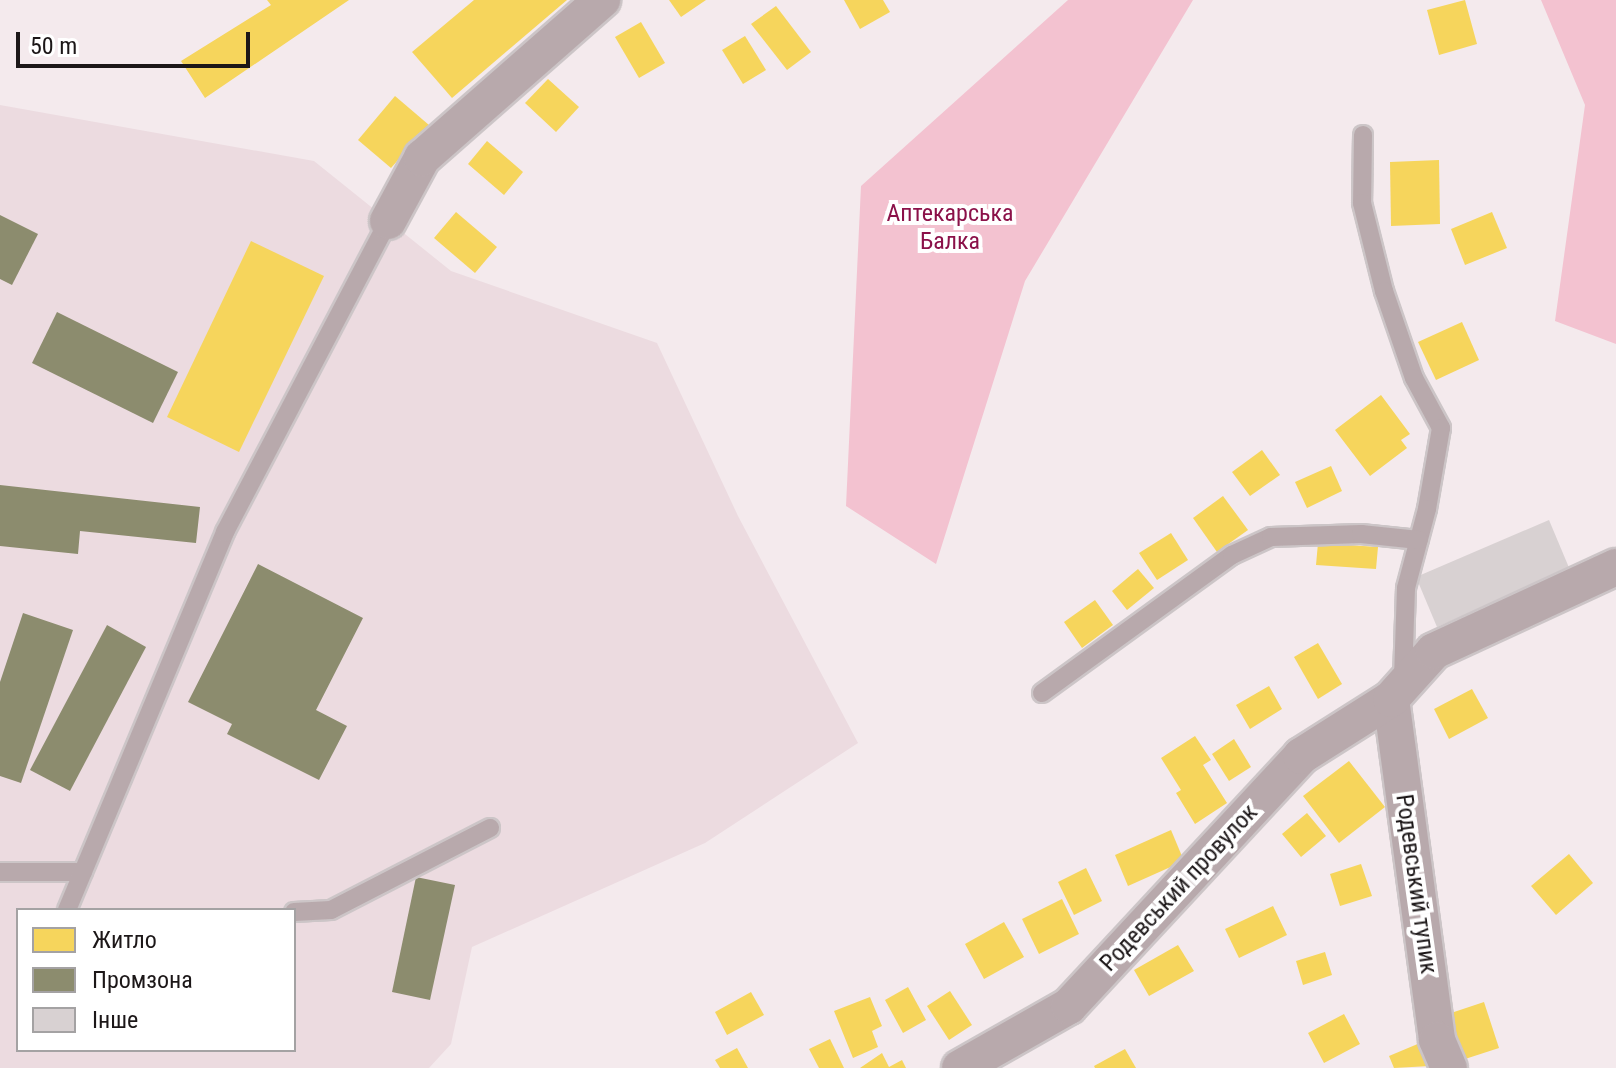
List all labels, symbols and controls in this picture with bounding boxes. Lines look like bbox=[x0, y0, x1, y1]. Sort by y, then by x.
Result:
scale bar bbox=[20, 16, 254, 66]
text: 50 m bbox=[30, 32, 77, 60]
park label: Аптекарська Балка bbox=[886, 200, 1014, 256]
street label: Родевський тупик bbox=[1389, 792, 1443, 976]
street label: Родевський провулок bbox=[1094, 798, 1264, 978]
legend bbox=[16, 908, 296, 1052]
text: Житло bbox=[92, 926, 157, 954]
text: Промзона bbox=[92, 966, 193, 994]
text: Інше bbox=[92, 1006, 138, 1034]

